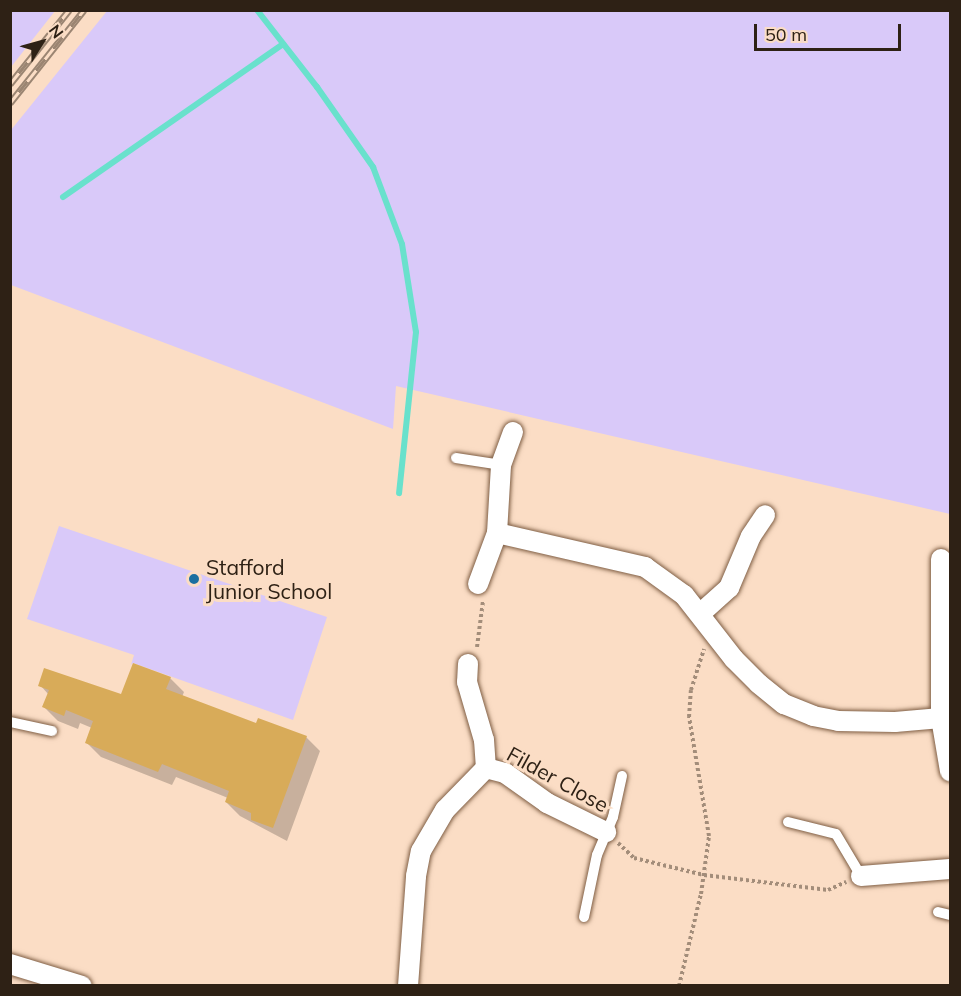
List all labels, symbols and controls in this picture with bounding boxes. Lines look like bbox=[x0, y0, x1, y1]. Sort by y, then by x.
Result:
north arrow bbox=[12, 12, 72, 72]
scale bar bbox=[757, 12, 904, 50]
text: N bbox=[45, 20, 68, 42]
text: 50 m bbox=[765, 23, 807, 46]
place label: Stafford Junior School bbox=[206, 554, 332, 604]
marker: Stafford Junior School bbox=[187, 572, 201, 586]
street label: Filder Close bbox=[503, 741, 613, 817]

